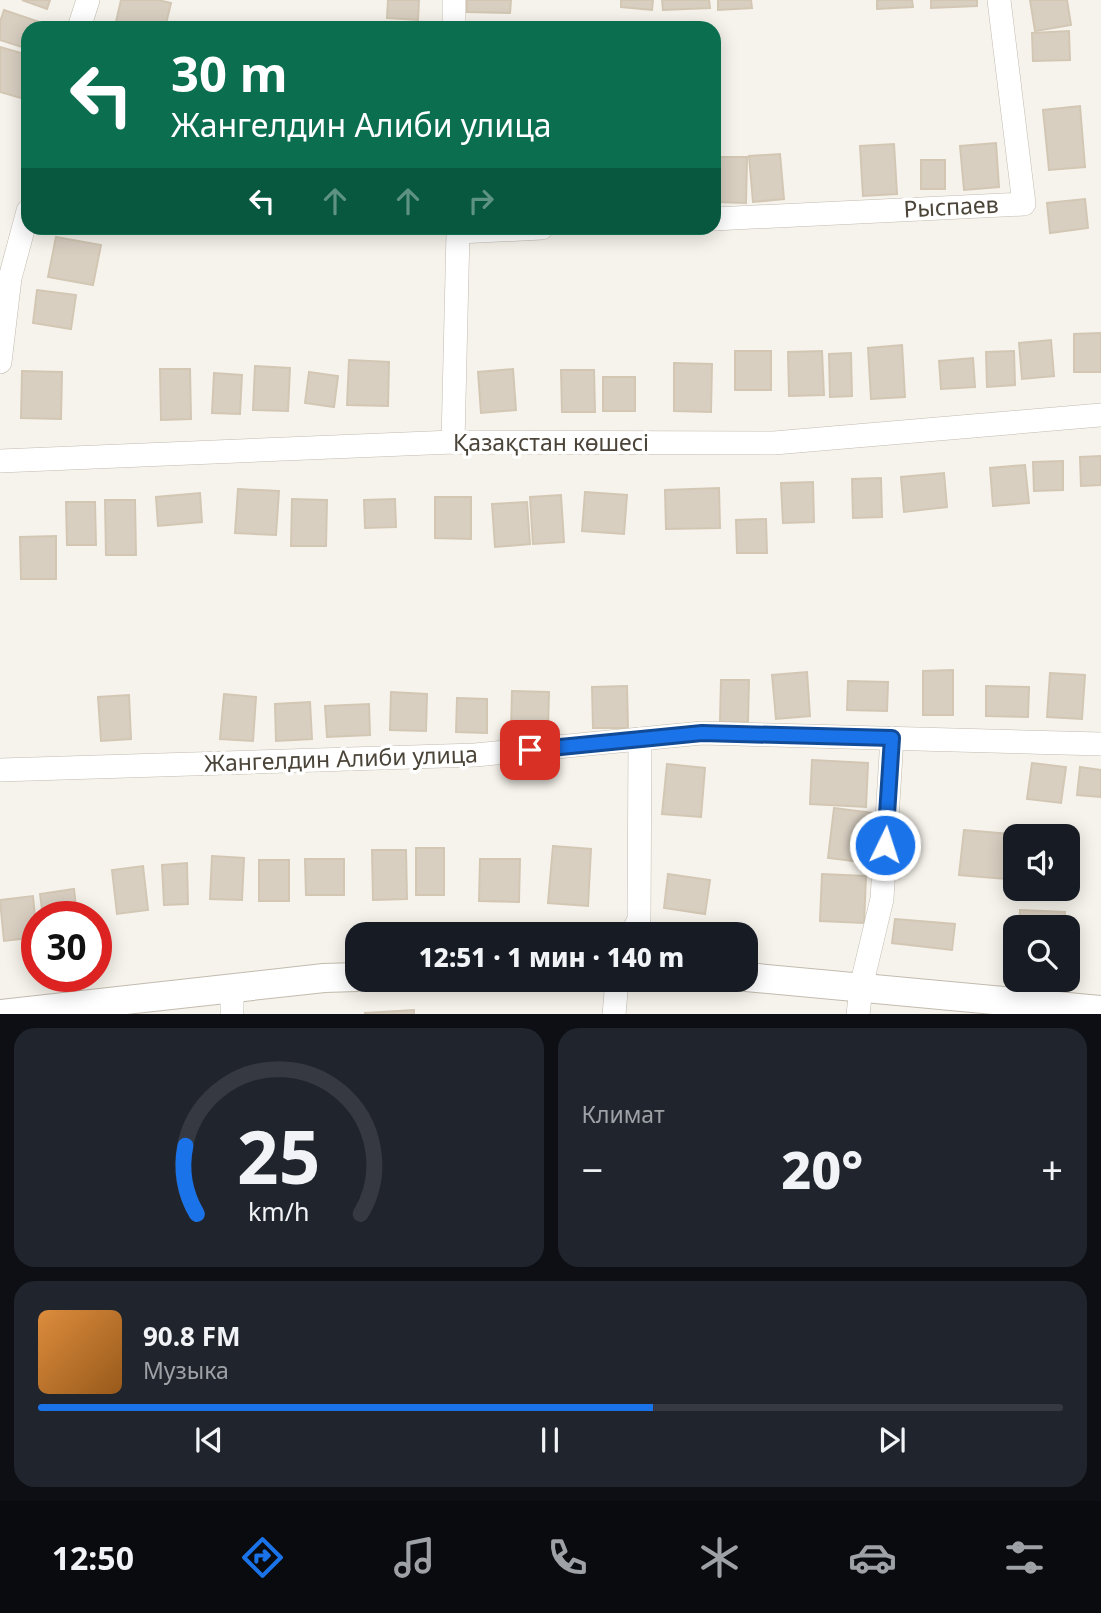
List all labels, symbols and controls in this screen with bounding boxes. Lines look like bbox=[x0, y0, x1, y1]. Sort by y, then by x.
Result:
text: 30 m bbox=[171, 40, 288, 106]
icon: left bbox=[56, 49, 147, 140]
text: Жангелдин Алиби улица bbox=[171, 103, 552, 146]
icon: left bbox=[243, 182, 281, 220]
icon: ahead bbox=[316, 182, 354, 220]
icon: ahead bbox=[389, 182, 427, 220]
icon: right bbox=[462, 182, 500, 220]
street label: Рыспаев bbox=[903, 188, 999, 224]
street label: Қазақстан көшесі bbox=[453, 426, 649, 458]
pin bbox=[500, 720, 560, 780]
icon: arrive bbox=[511, 731, 549, 769]
street label: Жангелдин Алиби улица bbox=[204, 737, 478, 779]
position arrow bbox=[848, 808, 922, 882]
map controls bbox=[1003, 824, 1080, 992]
button: sound bbox=[1003, 824, 1080, 901]
speed limit sign: 30 bbox=[21, 901, 112, 992]
button: search bbox=[1003, 915, 1080, 992]
text: 12:51 · 1 мин · 140 m bbox=[419, 939, 684, 975]
text: Климат bbox=[582, 1098, 665, 1130]
text: 25 bbox=[237, 1106, 320, 1205]
text: 20° bbox=[781, 1133, 863, 1204]
text: − bbox=[582, 1143, 603, 1195]
text: + bbox=[1041, 1143, 1063, 1195]
text: km/h bbox=[248, 1193, 310, 1227]
text: 90.8 FM bbox=[143, 1318, 240, 1354]
text: Музыка bbox=[143, 1354, 229, 1386]
icon: previous bbox=[190, 1421, 228, 1459]
icon: pause bbox=[531, 1421, 569, 1459]
icon: next bbox=[873, 1421, 911, 1459]
icon: directions bbox=[238, 1533, 287, 1582]
icon: music bbox=[390, 1533, 439, 1582]
icon: phone bbox=[543, 1533, 592, 1582]
icon: climate bbox=[695, 1533, 744, 1582]
icon: car bbox=[848, 1533, 897, 1582]
icon: filters bbox=[1000, 1533, 1049, 1582]
text: 12:50 bbox=[52, 1536, 134, 1579]

